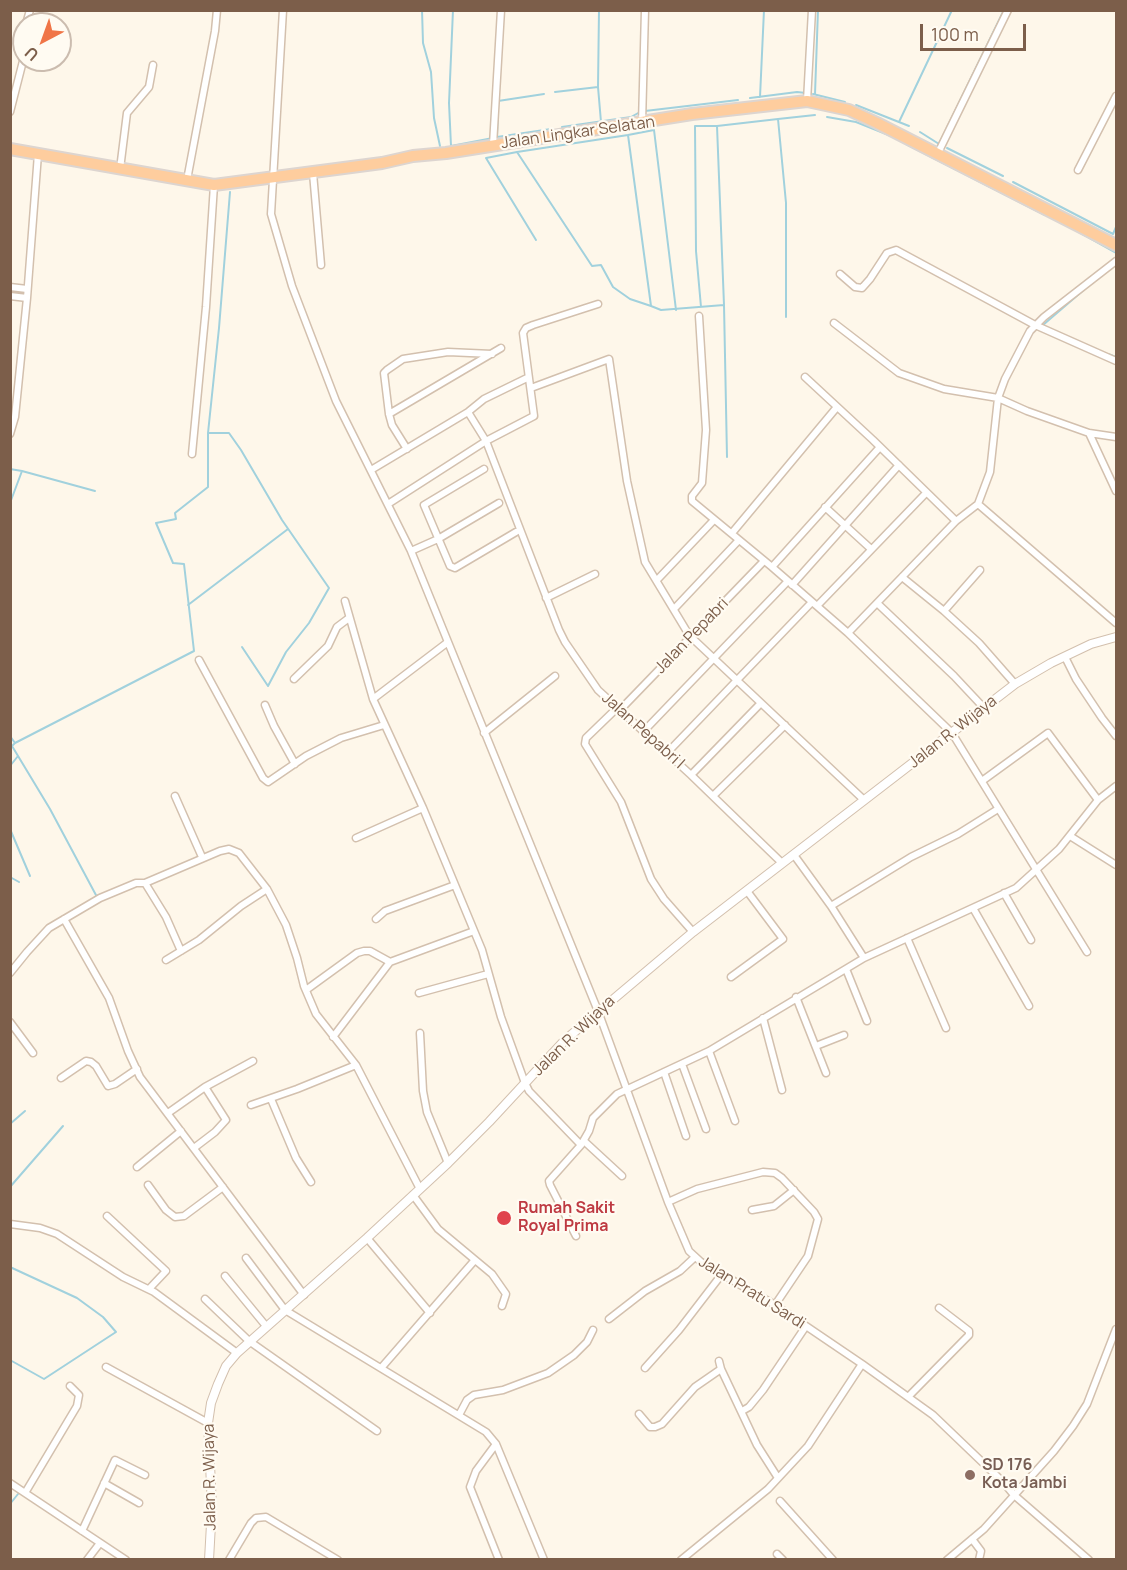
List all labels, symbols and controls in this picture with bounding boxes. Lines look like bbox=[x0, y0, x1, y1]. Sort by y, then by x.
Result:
north arrow bbox=[12, 12, 72, 72]
scale bar bbox=[923, 12, 1030, 50]
text: 100 m bbox=[931, 22, 979, 46]
text: U bbox=[20, 42, 43, 66]
street label: Jalan Lingkar Selatan bbox=[500, 113, 656, 153]
street label: Jalan Pepabri bbox=[651, 594, 733, 678]
street label: Jalan Pepabri I bbox=[598, 689, 688, 773]
street label: Jalan R. Wijaya bbox=[905, 692, 1001, 772]
street label: Jalan R. Wijaya bbox=[529, 992, 619, 1080]
place label: Rumah Sakit Royal Prima bbox=[518, 1199, 615, 1237]
marker: Rumah Sakit Royal Prima bbox=[495, 1209, 513, 1227]
street label: Jalan Pratu Sardi bbox=[695, 1252, 809, 1334]
street label: Jalan R. Wijaya bbox=[199, 1423, 221, 1531]
place label: SD 176 Kota Jambi bbox=[982, 1456, 1067, 1494]
marker: SD 176 Kota Jambi bbox=[963, 1468, 977, 1482]

